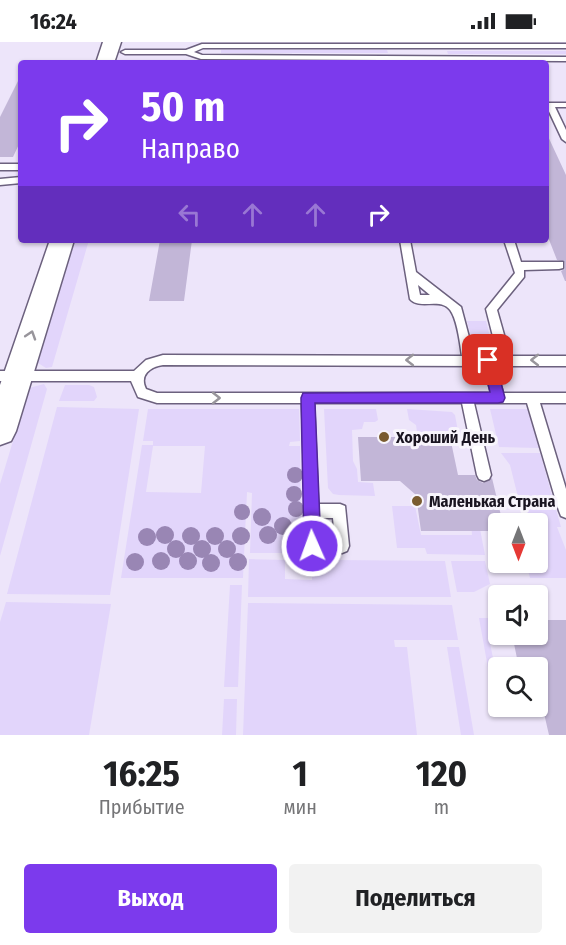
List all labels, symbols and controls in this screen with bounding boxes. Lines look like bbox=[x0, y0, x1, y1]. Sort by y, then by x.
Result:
text: 16:24 bbox=[30, 8, 77, 35]
text: 50 m bbox=[141, 82, 225, 132]
icon: right bbox=[42, 84, 120, 162]
text: Направо bbox=[141, 133, 240, 165]
icon: left bbox=[173, 198, 206, 231]
icon: ahead bbox=[236, 198, 269, 231]
icon: ahead bbox=[299, 198, 332, 231]
icon: right bbox=[362, 198, 395, 231]
one-way arrow bbox=[24, 330, 36, 341]
pin bbox=[462, 334, 513, 385]
icon: arrive bbox=[471, 343, 504, 376]
one-way arrow bbox=[406, 354, 415, 366]
one-way arrow bbox=[531, 354, 540, 366]
one-way arrow bbox=[211, 392, 220, 404]
place label: Хороший День bbox=[395, 428, 496, 447]
marker: Хороший День bbox=[377, 430, 391, 444]
place label: Маленькая Страна bbox=[429, 492, 556, 511]
marker: Маленькая Страна bbox=[410, 494, 424, 508]
north arrow bbox=[488, 513, 548, 573]
map controls bbox=[488, 513, 548, 717]
position arrow bbox=[280, 514, 344, 578]
button: sound bbox=[488, 585, 548, 645]
button: search bbox=[488, 657, 548, 717]
text: 16:25 bbox=[103, 752, 180, 796]
text: 1 bbox=[293, 752, 308, 796]
text: 120 bbox=[416, 752, 467, 796]
text: Прибытие bbox=[99, 795, 185, 819]
text: мин bbox=[283, 795, 317, 819]
text: m bbox=[434, 795, 449, 819]
button: Выход bbox=[24, 864, 277, 933]
button: Поделиться bbox=[289, 864, 542, 933]

